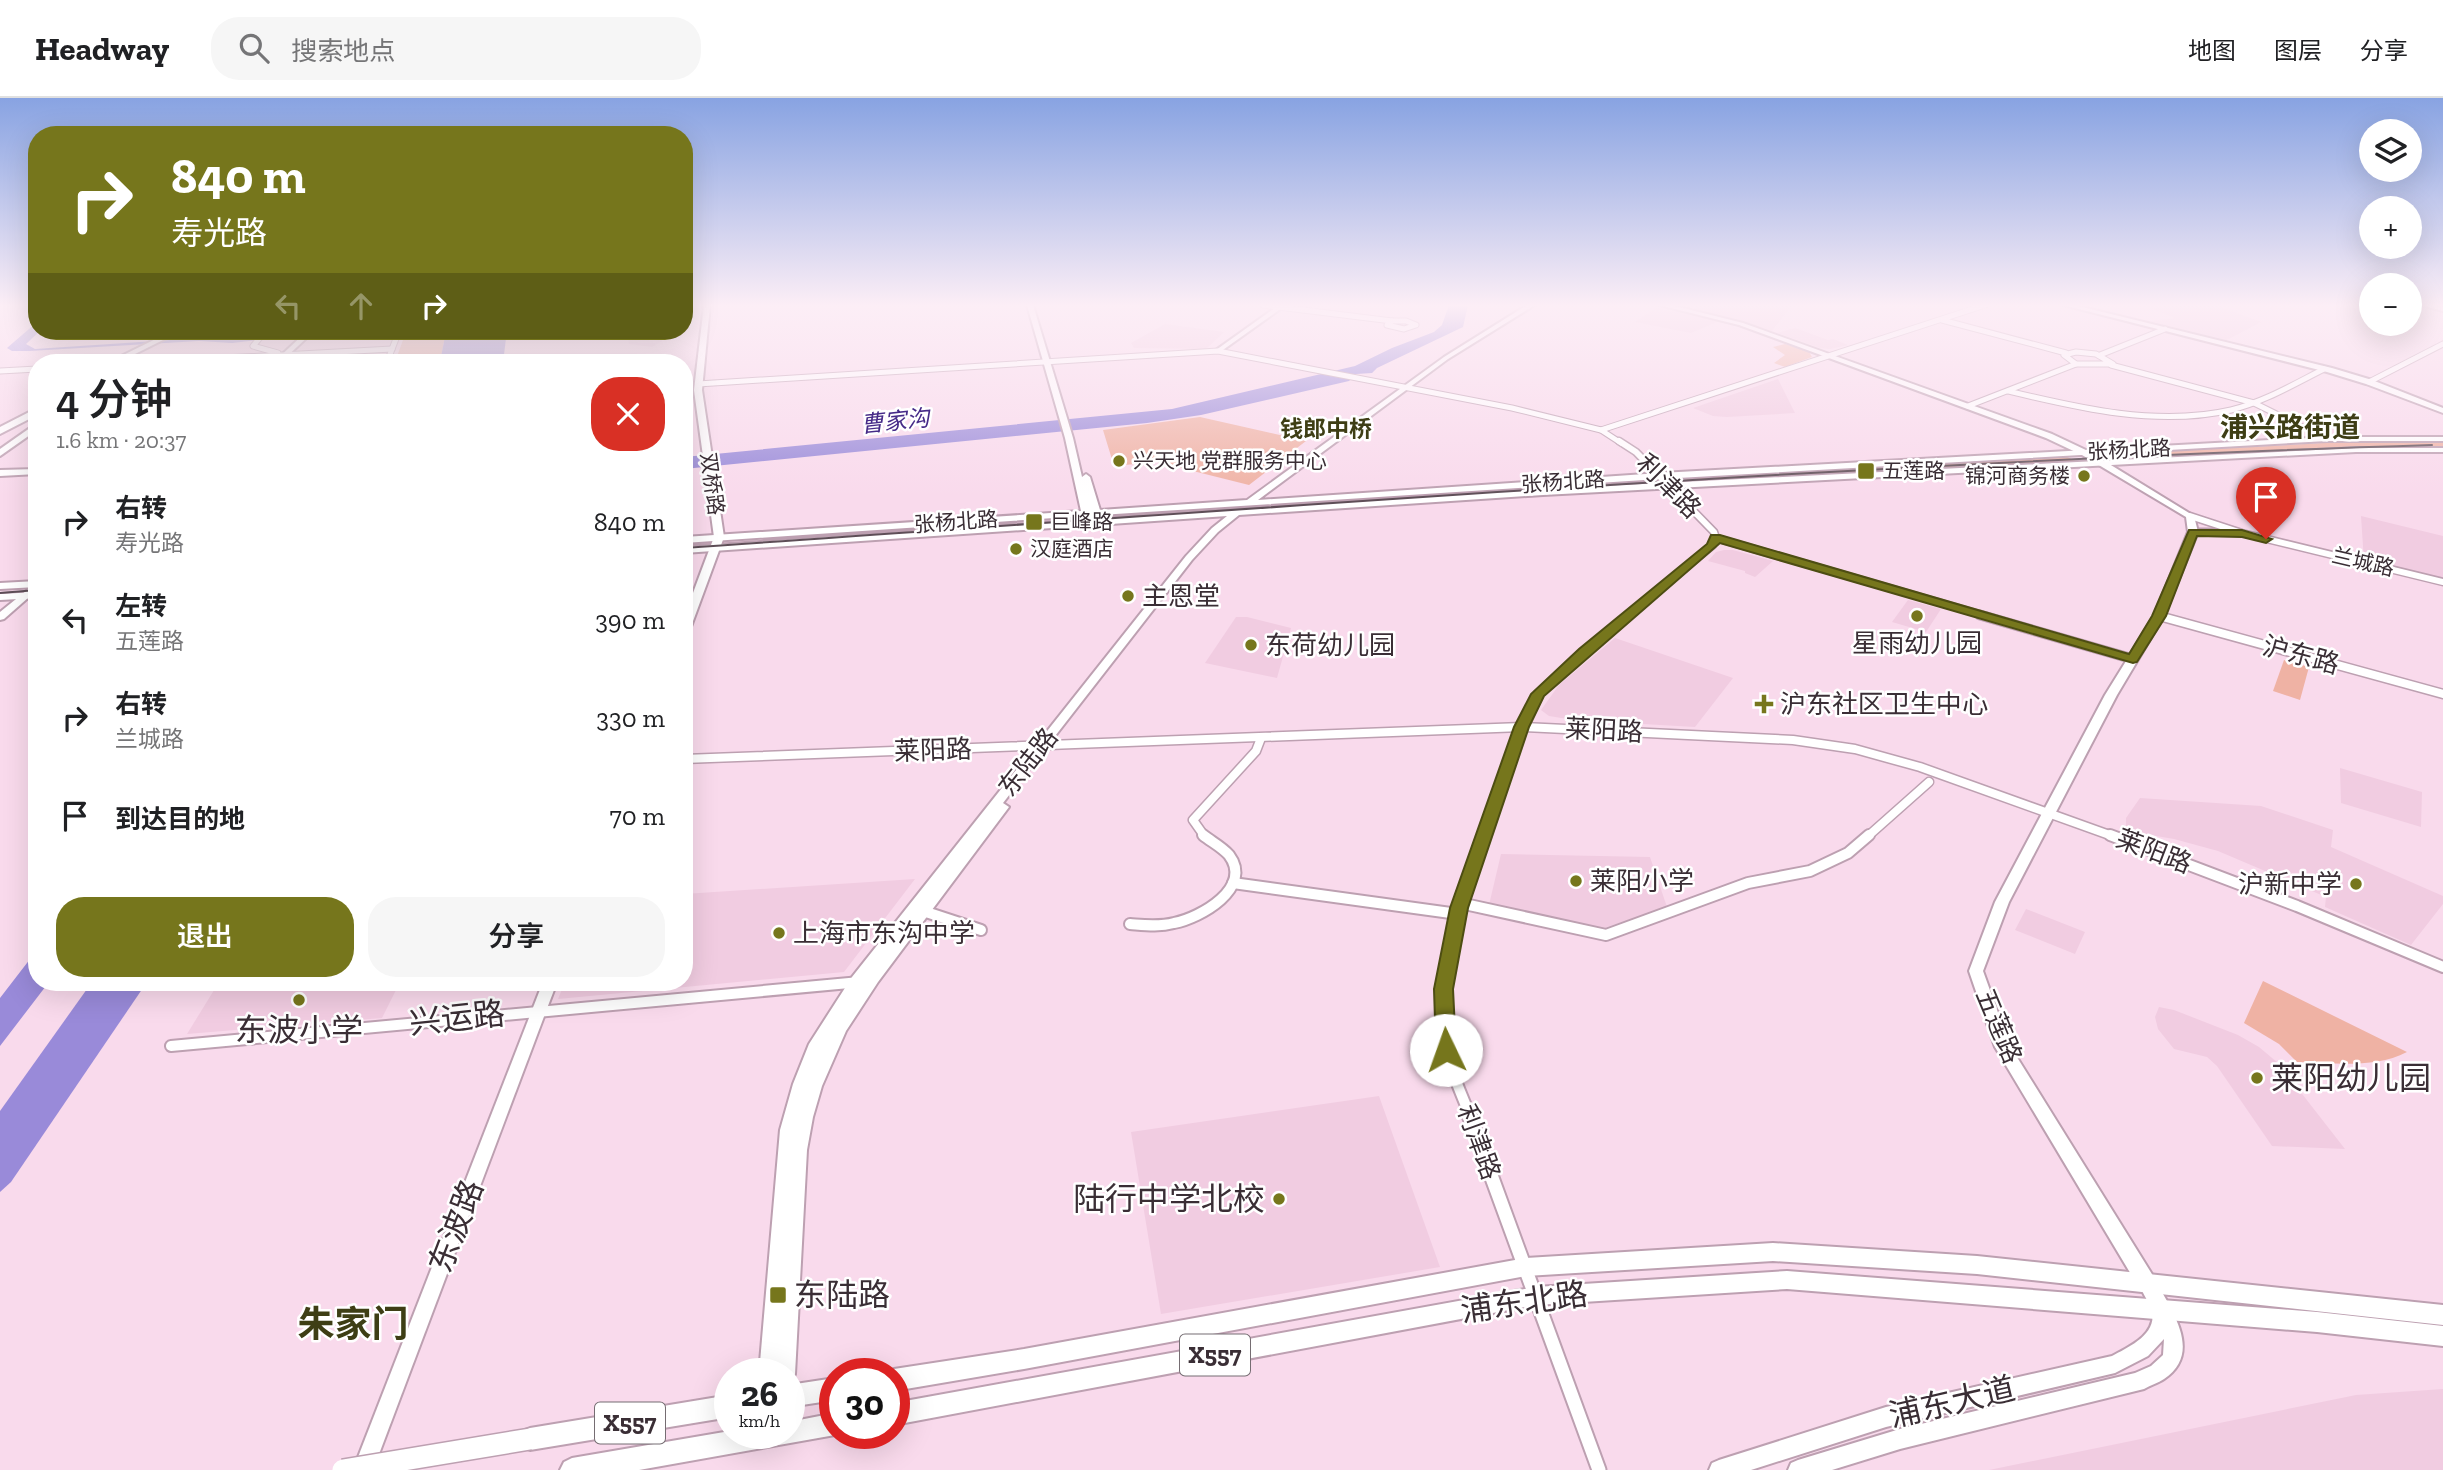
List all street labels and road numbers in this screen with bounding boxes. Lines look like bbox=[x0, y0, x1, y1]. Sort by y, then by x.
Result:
street label: 张杨北路 bbox=[2086, 435, 2172, 464]
street label: 利津路 bbox=[1630, 447, 1708, 525]
street label: 双桥路 bbox=[696, 451, 729, 517]
street label: 张杨北路 bbox=[1520, 466, 1606, 497]
street label: 张杨北路 bbox=[913, 506, 999, 537]
street label: 兰城路 bbox=[2330, 542, 2397, 581]
street label: 沪东路 bbox=[2259, 629, 2343, 681]
street label: 莱阳路 bbox=[1564, 712, 1644, 748]
street label: 东陆路 bbox=[991, 721, 1065, 803]
street label: 莱阳路 bbox=[893, 733, 973, 767]
street label: 莱阳路 bbox=[2112, 822, 2196, 880]
street label: 五莲路 bbox=[1969, 984, 2029, 1068]
street label: 兴运路 bbox=[407, 994, 507, 1042]
street label: 利津路 bbox=[1451, 1100, 1507, 1184]
street label: 东波路 bbox=[421, 1174, 491, 1278]
street label: 浦东北路 bbox=[1458, 1274, 1590, 1330]
road number: X557 bbox=[1180, 1335, 1250, 1376]
street label: 浦东大道 bbox=[1885, 1369, 2019, 1435]
road number: X557 bbox=[595, 1402, 665, 1443]

